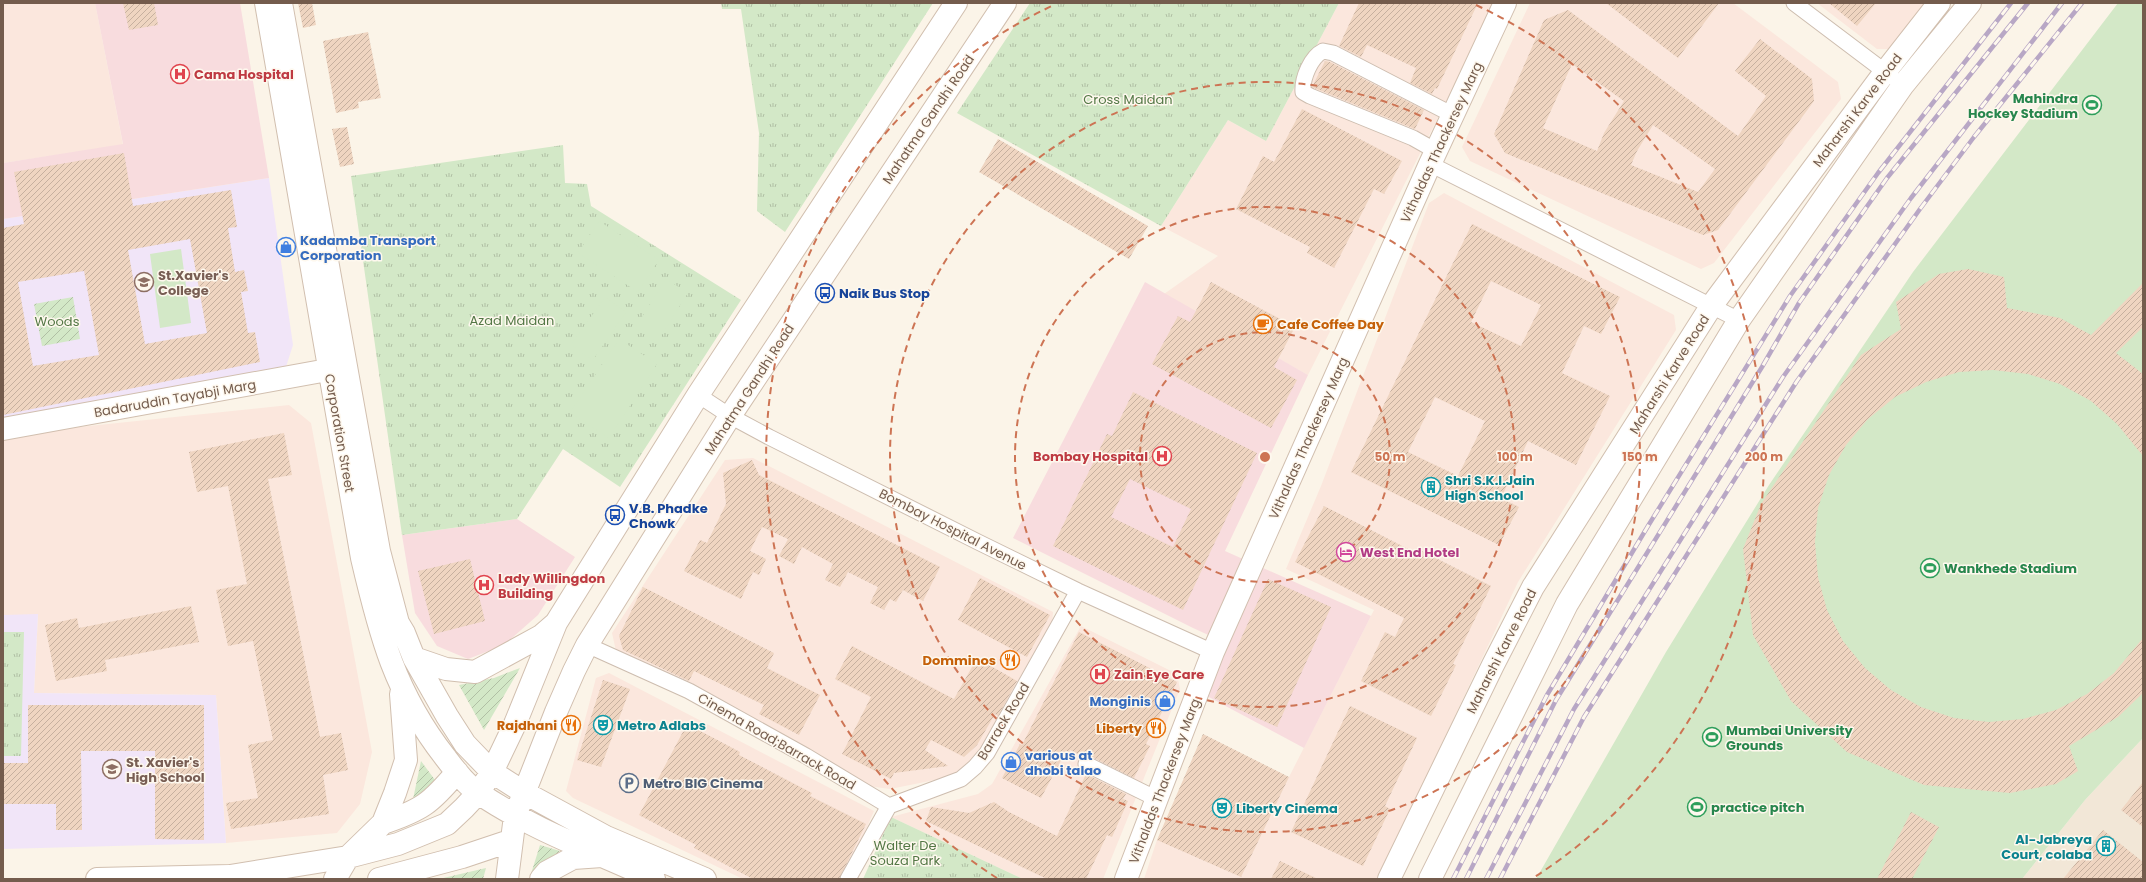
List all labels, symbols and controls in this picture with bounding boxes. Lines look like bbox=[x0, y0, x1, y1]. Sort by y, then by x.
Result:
street label: Maharshi Karve Road bbox=[1808, 50, 1906, 171]
street label: Mahatma Gandhi Road bbox=[878, 51, 979, 188]
street label: Vithaldas Thackersey Marg bbox=[1396, 59, 1487, 226]
hospital icon: Cama Hospital bbox=[169, 63, 191, 85]
place label: Cama Hospital bbox=[194, 65, 294, 84]
place label: Mahindra Hockey Stadium bbox=[1968, 89, 2078, 123]
park label: Cross Maidan bbox=[1083, 90, 1173, 109]
sports icon: Mahindra Hockey Stadium bbox=[2081, 94, 2103, 116]
place label: Kadamba Transport Corporation bbox=[300, 231, 436, 265]
shop icon: Kadamba Transport Corporation bbox=[275, 236, 297, 258]
place label: St.Xavier's College bbox=[158, 266, 229, 300]
school or university icon: St.Xavier's College bbox=[133, 271, 155, 293]
bus stop icon: Naik Bus Stop bbox=[814, 282, 836, 304]
place label: Naik Bus Stop bbox=[839, 284, 930, 303]
park label: Azad Maidan bbox=[470, 311, 554, 330]
street label: Maharshi Karve Road bbox=[1625, 311, 1714, 438]
park label: Woods bbox=[35, 312, 80, 331]
cafe icon: Cafe Coffee Day bbox=[1252, 313, 1274, 335]
place label: Cafe Coffee Day bbox=[1277, 315, 1385, 334]
street label: Mahatma Gandhi Road bbox=[700, 320, 799, 458]
street label: Vithaldas Thackersey Marg bbox=[1264, 354, 1353, 522]
street label: Corporation Street bbox=[320, 372, 359, 494]
street label: Badaruddin Tayabji Marg bbox=[93, 375, 258, 422]
hospital icon: Bombay Hospital bbox=[1151, 445, 1173, 467]
place label: Bombay Hospital bbox=[1033, 447, 1148, 466]
text: 50 m bbox=[1375, 448, 1406, 465]
text: 100 m bbox=[1497, 448, 1533, 465]
text: 150 m bbox=[1622, 448, 1658, 465]
text: 200 m bbox=[1745, 448, 1783, 465]
centre of rings bbox=[1258, 450, 1272, 464]
place label: Shri S.K.I.Jain High School bbox=[1445, 471, 1535, 505]
building icon: Shri S.K.I.Jain High School bbox=[1420, 476, 1442, 498]
street label: Bombay Hospital Avenue bbox=[876, 484, 1030, 575]
place label: V.B. Phadke Chowk bbox=[629, 499, 708, 533]
bus stop icon: V.B. Phadke Chowk bbox=[604, 504, 626, 526]
hotel icon: West End Hotel bbox=[1335, 541, 1357, 563]
place label: West End Hotel bbox=[1360, 543, 1459, 562]
sports icon: Wankhede Stadium bbox=[1919, 557, 1941, 579]
place label: Wankhede Stadium bbox=[1944, 559, 2077, 578]
place label: Lady Willingdon Building bbox=[498, 569, 606, 603]
hospital icon: Lady Willingdon Building bbox=[473, 574, 495, 596]
street label: Maharshi Karve Road bbox=[1462, 586, 1541, 717]
restaurant icon: Domminos bbox=[999, 649, 1021, 671]
place label: Domminos bbox=[923, 651, 996, 670]
hospital icon: Zain Eye Care bbox=[1089, 663, 1111, 685]
place label: Zain Eye Care bbox=[1114, 665, 1204, 684]
street label: Barrack Road bbox=[973, 679, 1034, 763]
street label: Cinema Road;Barrack Road bbox=[694, 688, 859, 795]
shop icon: Monginis bbox=[1154, 690, 1176, 712]
place label: Monginis bbox=[1090, 692, 1151, 711]
street label: Vithaldas Thackersey Marg bbox=[1124, 696, 1205, 867]
restaurant icon: Rajdhani bbox=[560, 714, 582, 736]
theatre icon: Metro Adlabs bbox=[592, 714, 614, 736]
place label: Rajdhani bbox=[497, 716, 557, 735]
place label: Metro Adlabs bbox=[617, 716, 706, 735]
restaurant icon: Liberty bbox=[1145, 717, 1167, 739]
place label: Liberty bbox=[1096, 719, 1143, 738]
place label: Mumbai University Grounds bbox=[1726, 721, 1854, 755]
sports icon: Mumbai University Grounds bbox=[1701, 726, 1723, 748]
place label: various at dhobi talao bbox=[1025, 746, 1101, 780]
shop icon: various at dhobi talao bbox=[1000, 751, 1022, 773]
place label: St. Xavier's High School bbox=[126, 753, 205, 787]
school or university icon: St. Xavier's High School bbox=[101, 758, 123, 780]
parking icon: Metro BIG Cinema bbox=[618, 772, 640, 794]
place label: Metro BIG Cinema bbox=[643, 774, 763, 793]
sports icon: practice pitch bbox=[1686, 796, 1708, 818]
theatre icon: Liberty Cinema bbox=[1211, 797, 1233, 819]
place label: practice pitch bbox=[1711, 798, 1805, 817]
place label: Liberty Cinema bbox=[1236, 799, 1338, 818]
place label: Al-Jabreya Court, colaba bbox=[2001, 830, 2092, 864]
building icon: Al-Jabreya Court, colaba bbox=[2095, 835, 2117, 857]
park label: Walter De Souza Park bbox=[870, 836, 940, 870]

